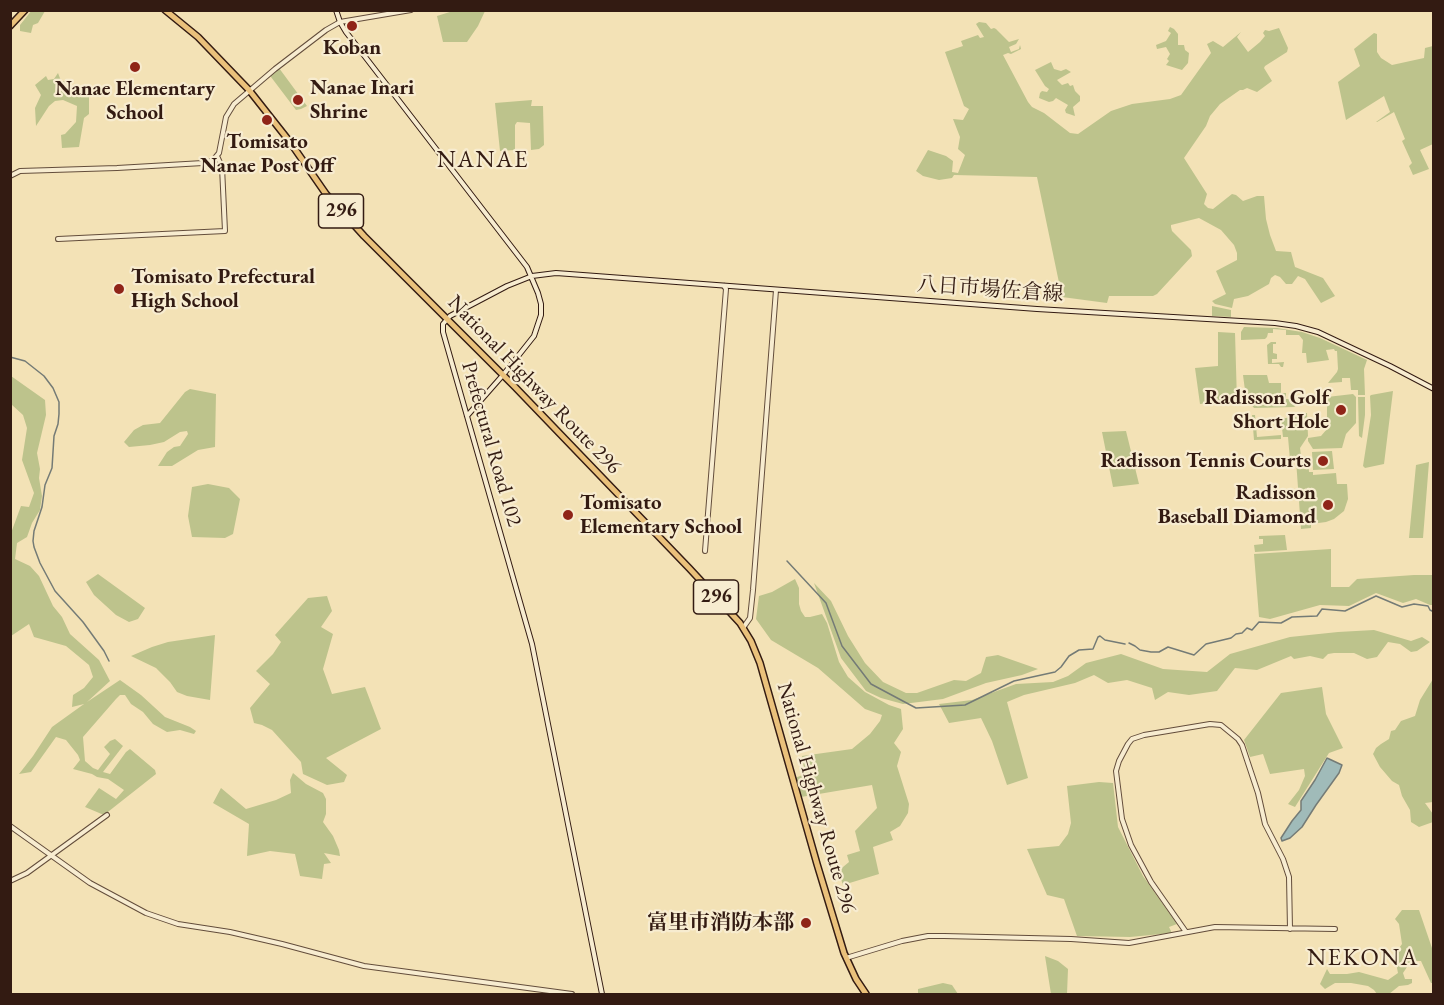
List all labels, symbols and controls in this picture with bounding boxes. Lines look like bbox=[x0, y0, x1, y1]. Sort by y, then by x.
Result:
marker: Koban bbox=[345, 19, 359, 33]
place label: Koban bbox=[323, 35, 381, 61]
marker: Nanae Elementary School bbox=[128, 60, 142, 74]
place label: Nanae Inari Shrine bbox=[310, 75, 414, 125]
place label: Nanae Elementary School bbox=[55, 76, 215, 126]
marker: Nanae Inari Shrine bbox=[291, 93, 305, 107]
marker: Tomisato Nanae Post Off bbox=[260, 113, 274, 127]
place label: Tomisato Nanae Post Off bbox=[200, 129, 334, 179]
district label: NANAE bbox=[437, 146, 529, 174]
road number: 296 bbox=[318, 194, 364, 228]
place label: Tomisato Prefectural High School bbox=[131, 264, 315, 314]
street label: 八日市場佐倉線 bbox=[916, 272, 1064, 308]
marker: Tomisato Prefectural High School bbox=[112, 282, 126, 296]
street label: National Highway Route 296 bbox=[442, 290, 626, 480]
street label: Prefectural Road 102 bbox=[455, 359, 527, 529]
place label: Radisson Golf Short Hole bbox=[1205, 385, 1329, 435]
marker: Radisson Golf Short Hole bbox=[1334, 403, 1348, 417]
place label: Radisson Tennis Courts bbox=[1101, 448, 1311, 474]
marker: Radisson Tennis Courts bbox=[1316, 454, 1330, 468]
place label: Radisson Baseball Diamond bbox=[1158, 480, 1316, 530]
place label: Tomisato Elementary School bbox=[580, 490, 742, 540]
marker: Radisson Baseball Diamond bbox=[1321, 498, 1335, 512]
marker: Tomisato Elementary School bbox=[561, 508, 575, 522]
road number: 296 bbox=[694, 580, 738, 614]
street label: National Highway Route 296 bbox=[771, 680, 861, 916]
place label: 富里市消防本部 bbox=[647, 910, 794, 936]
marker: 富里市消防本部 bbox=[799, 916, 813, 930]
district label: NEKONA bbox=[1307, 944, 1419, 972]

